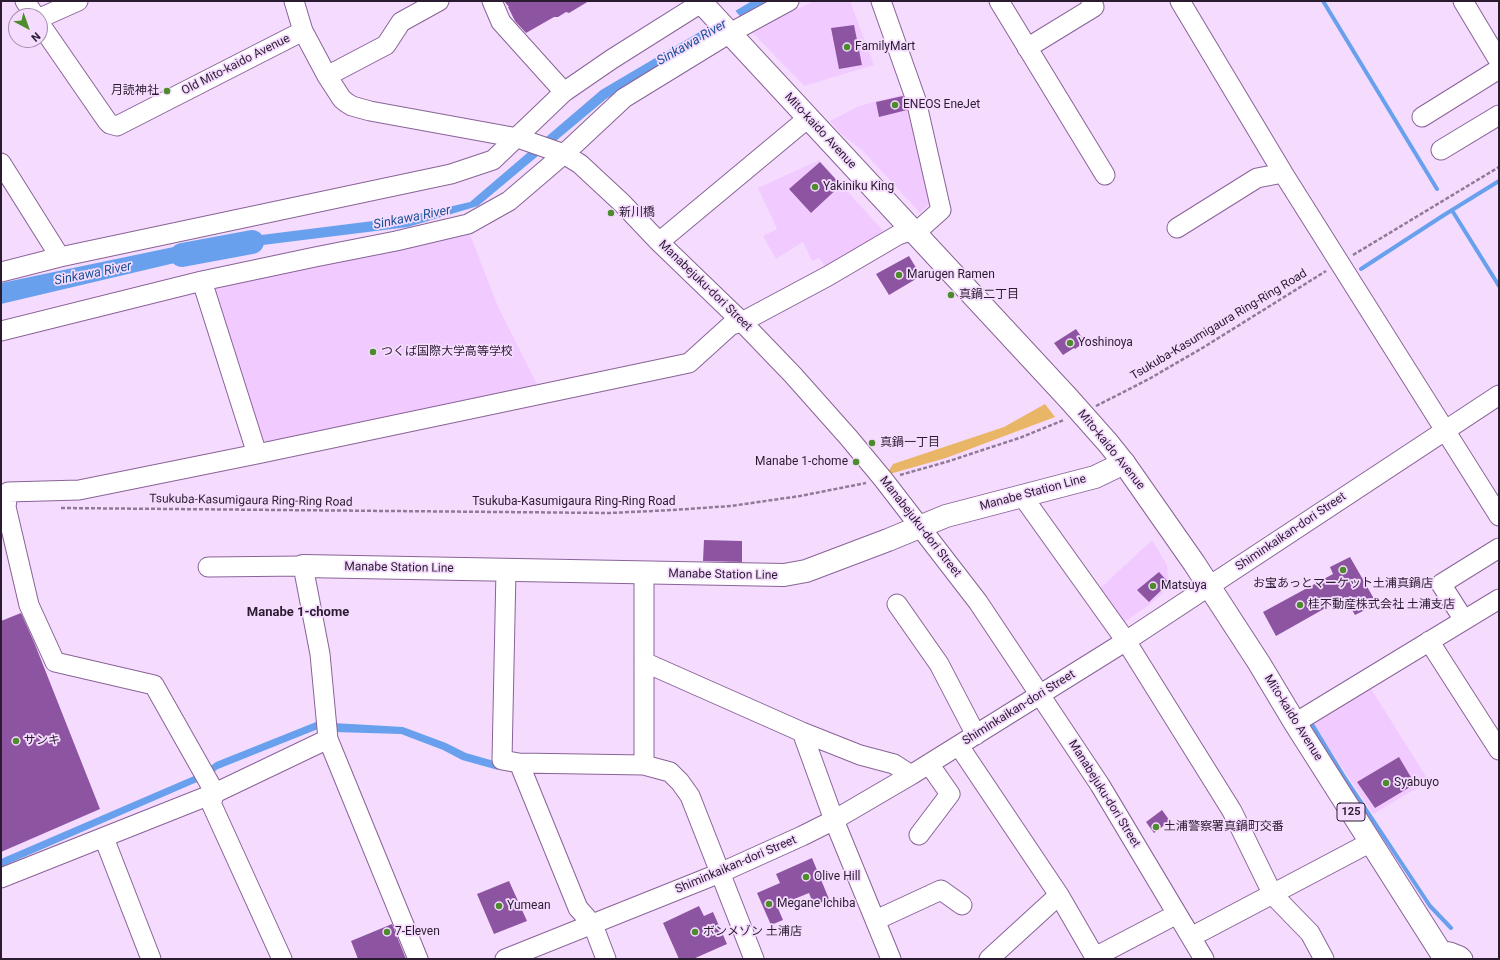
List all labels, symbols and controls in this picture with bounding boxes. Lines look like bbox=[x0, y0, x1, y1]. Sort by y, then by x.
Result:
north arrow bbox=[8, 8, 48, 48]
water label: Sinkawa River bbox=[654, 17, 730, 69]
text: N bbox=[28, 29, 43, 44]
street label: Old Mito-kaido Avenue bbox=[179, 31, 293, 99]
place label: FamilyMart bbox=[855, 40, 915, 54]
marker: FamilyMart bbox=[842, 42, 852, 52]
place label: 月読神社 bbox=[111, 84, 159, 98]
marker: 月読神社 bbox=[162, 86, 172, 96]
street label: Mito-kaido Avenue bbox=[781, 90, 859, 172]
place label: ENEOS EneJet bbox=[903, 98, 980, 112]
marker: ENEOS EneJet bbox=[890, 100, 900, 110]
place label: Yakiniku King bbox=[823, 180, 894, 194]
marker: Yakiniku King bbox=[810, 182, 820, 192]
water label: Sinkawa River bbox=[372, 203, 452, 233]
place label: 新川橋 bbox=[619, 206, 655, 220]
marker: 新川橋 bbox=[606, 208, 616, 218]
street label: Manabejuku-dori Street bbox=[655, 238, 755, 334]
water label: Sinkawa River bbox=[53, 259, 133, 289]
street label: Tsukuba-Kasumigaura Ring-Ring Road bbox=[1128, 266, 1310, 384]
place label: Marugen Ramen bbox=[907, 268, 995, 282]
marker: Marugen Ramen bbox=[894, 270, 904, 280]
place label: 真鍋二丁目 bbox=[959, 288, 1019, 302]
marker: 真鍋二丁目 bbox=[946, 290, 956, 300]
place label: Yoshinoya bbox=[1078, 336, 1133, 350]
marker: Yoshinoya bbox=[1065, 338, 1075, 348]
place label: つくば国際大学高等学校 bbox=[381, 345, 513, 359]
marker: つくば国際大学高等学校 bbox=[368, 347, 378, 357]
street label: Mito-kaido Avenue bbox=[1074, 407, 1148, 493]
place label: 真鍋一丁目 bbox=[880, 436, 940, 450]
marker: 真鍋一丁目 bbox=[867, 438, 877, 448]
place label: Manabe 1-chome bbox=[755, 455, 848, 469]
marker: Manabe 1-chome bbox=[851, 457, 861, 467]
street label: Manabe Station Line bbox=[978, 472, 1088, 514]
street label: Manabejuku-dori Street bbox=[876, 474, 964, 580]
street label: Shiminkaikan-dori Street bbox=[1233, 490, 1349, 574]
street label: Tsukuba-Kasumigaura Ring-Ring Road bbox=[149, 492, 353, 510]
street label: Tsukuba-Kasumigaura Ring-Ring Road bbox=[472, 495, 676, 509]
street label: Manabe Station Line bbox=[344, 560, 454, 576]
marker: お宝あっとマーケット土浦真鍋店 bbox=[1338, 565, 1348, 575]
street label: Manabe Station Line bbox=[668, 567, 778, 583]
place label: お宝あっとマーケット土浦真鍋店 bbox=[1253, 577, 1433, 591]
place label: Matsuya bbox=[1161, 579, 1207, 593]
marker: Matsuya bbox=[1148, 581, 1158, 591]
place label: 桂不動産株式会社 土浦支店 bbox=[1308, 598, 1455, 612]
marker: 桂不動産株式会社 土浦支店 bbox=[1295, 600, 1305, 610]
district label: Manabe 1-chome bbox=[247, 605, 349, 621]
street label: Shiminkaikan-dori Street bbox=[960, 667, 1078, 749]
street label: Mito-kaido Avenue bbox=[1261, 672, 1325, 764]
place label: サンキ bbox=[24, 734, 60, 748]
marker: サンキ bbox=[11, 736, 21, 746]
street label: Manabejuku-dori Street bbox=[1065, 738, 1143, 850]
place label: Syabuyo bbox=[1394, 776, 1439, 790]
marker: Syabuyo bbox=[1381, 778, 1391, 788]
road number: 125 bbox=[1337, 803, 1365, 821]
place label: 土浦警察署真鍋町交番 bbox=[1164, 820, 1284, 834]
marker: 土浦警察署真鍋町交番 bbox=[1151, 822, 1161, 832]
street label: Shiminkaikan-dori Street bbox=[673, 833, 799, 897]
place label: Olive Hill bbox=[814, 870, 860, 884]
marker: Olive Hill bbox=[801, 872, 811, 882]
place label: Megane Ichiba bbox=[777, 897, 855, 911]
place label: Yumean bbox=[507, 899, 551, 913]
marker: Megane Ichiba bbox=[764, 899, 774, 909]
marker: Yumean bbox=[494, 901, 504, 911]
place label: 7-Eleven bbox=[395, 925, 440, 939]
place label: ボンメゾン 土浦店 bbox=[703, 925, 802, 939]
marker: 7-Eleven bbox=[382, 927, 392, 937]
marker: ボンメゾン 土浦店 bbox=[690, 927, 700, 937]

